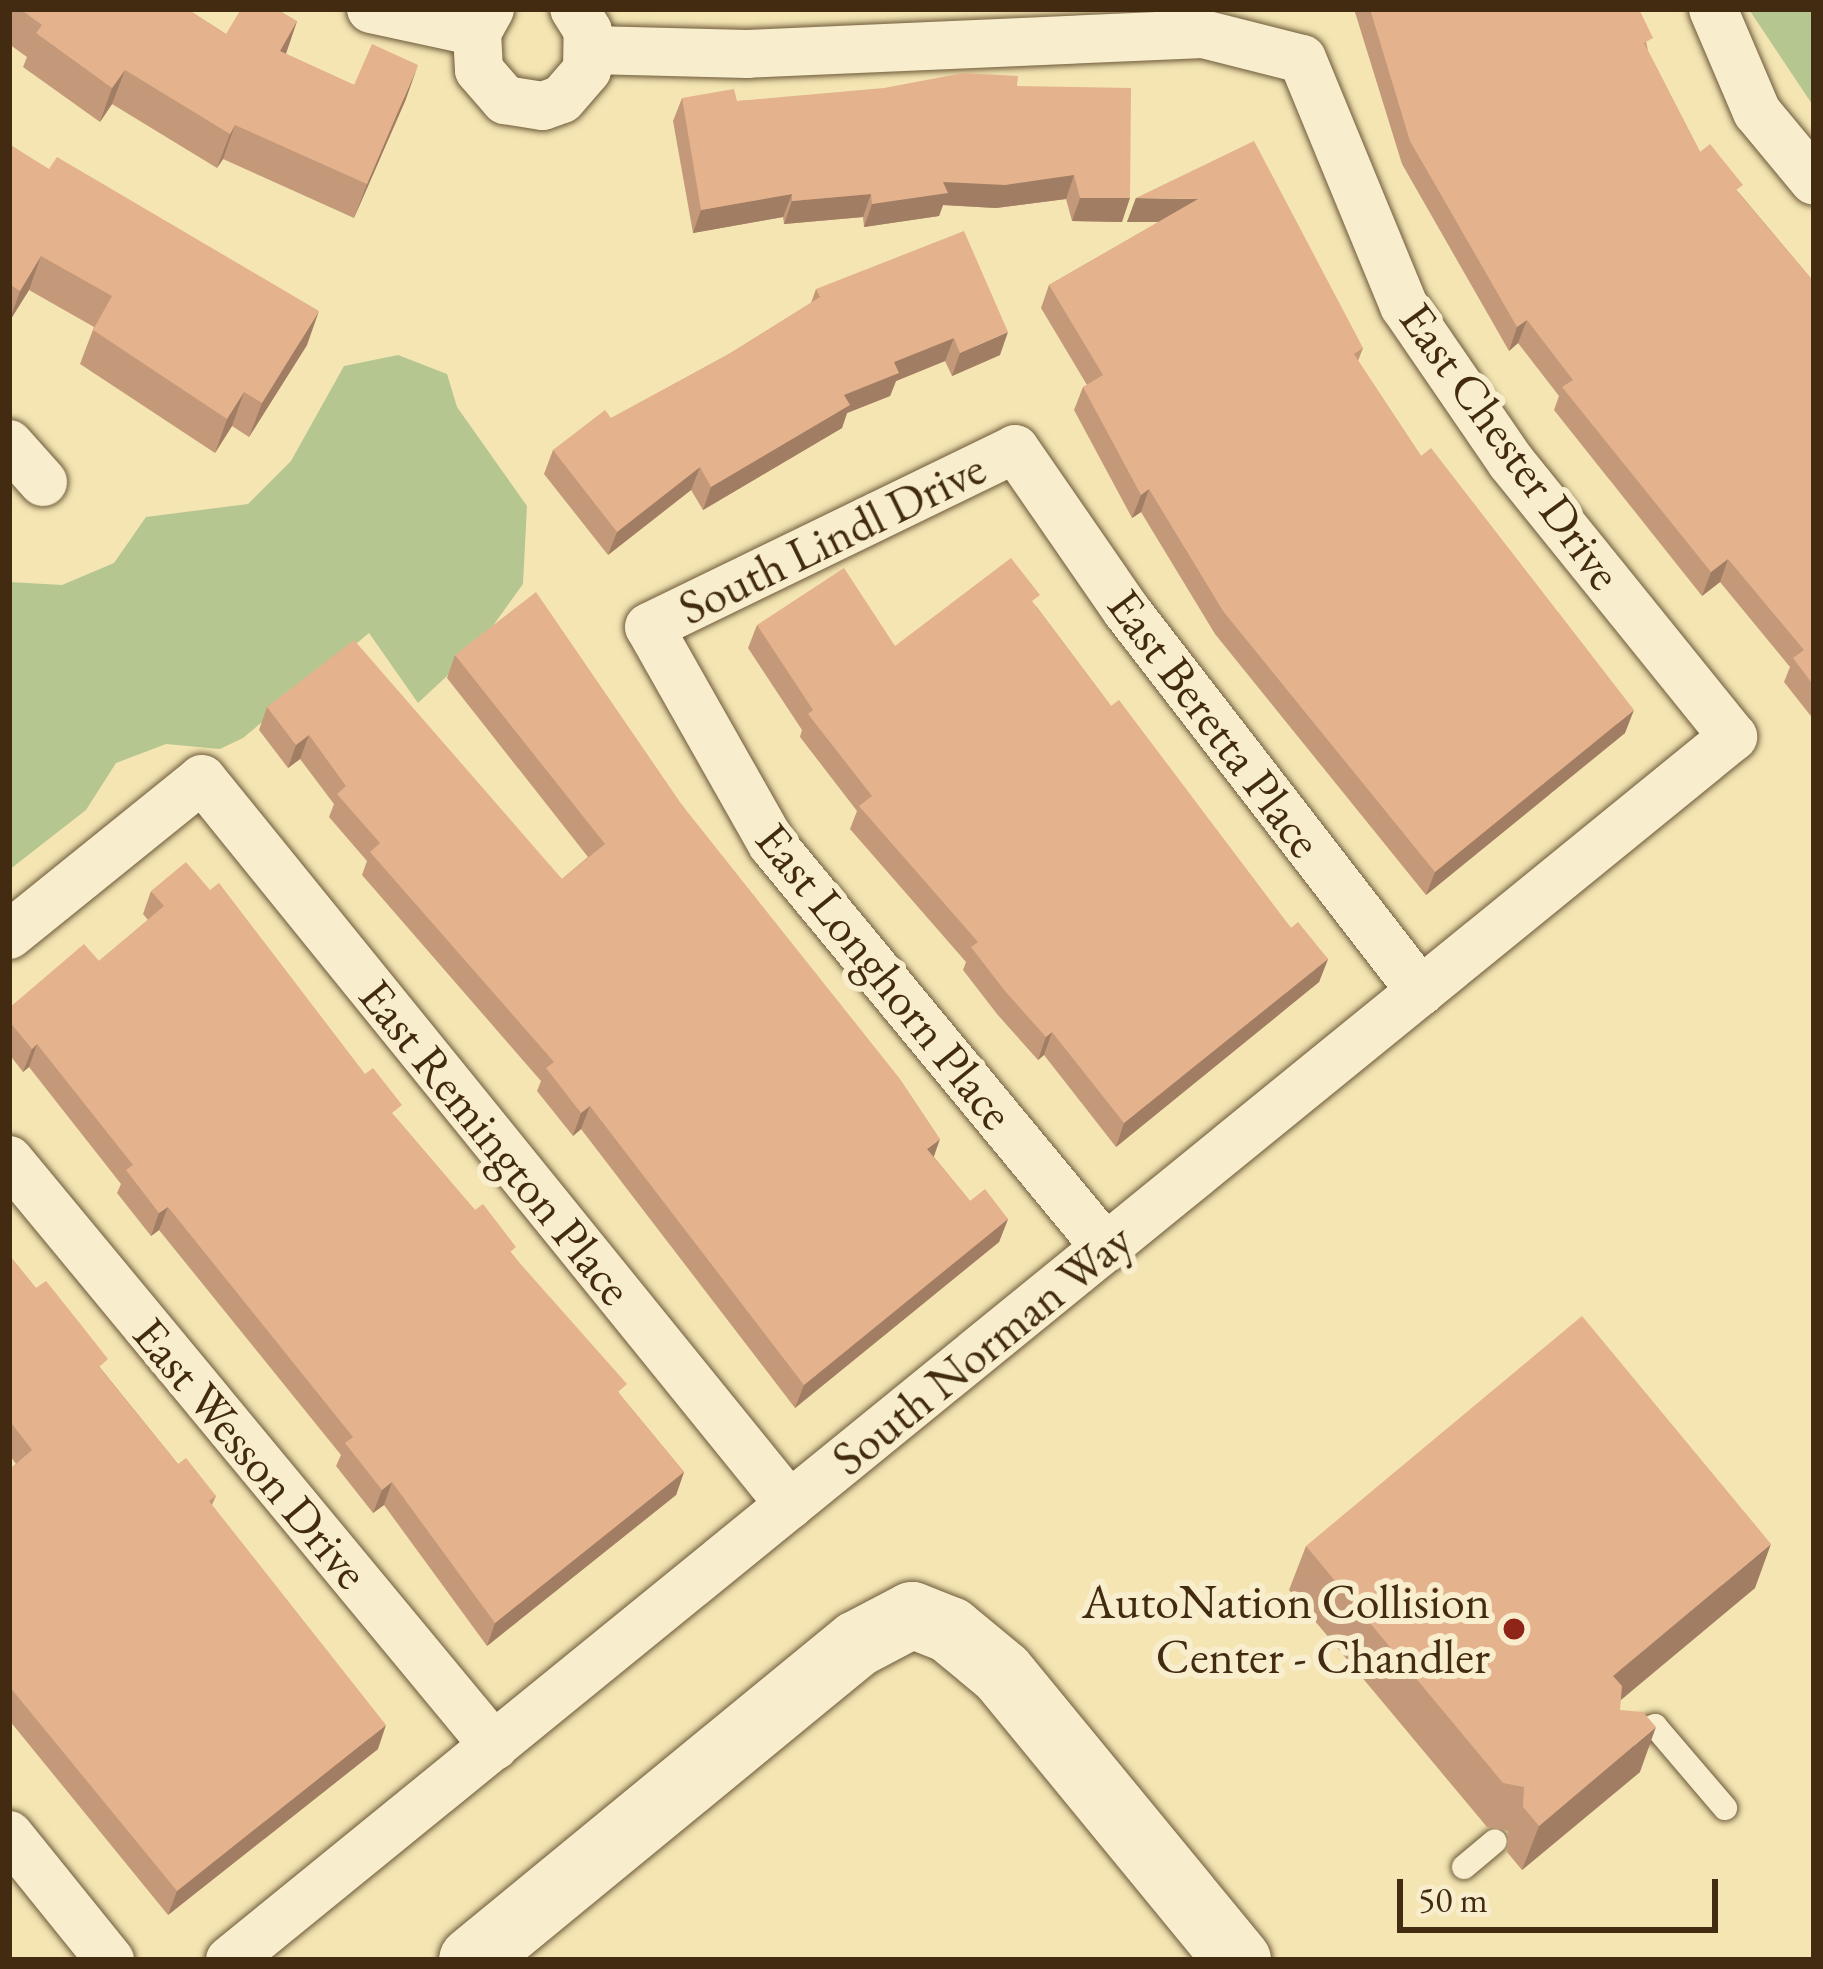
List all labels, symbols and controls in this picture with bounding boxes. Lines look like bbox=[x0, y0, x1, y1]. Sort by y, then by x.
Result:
street label: East Chester Drive bbox=[1388, 291, 1634, 601]
street label: South Lindl Drive bbox=[669, 439, 995, 637]
street label: East Beretta Place bbox=[1096, 578, 1334, 868]
street label: East Longhorn Place bbox=[744, 811, 1026, 1141]
street label: East Remington Place bbox=[347, 968, 645, 1316]
street label: South Norman Way bbox=[821, 1211, 1143, 1487]
street label: East Wesson Drive bbox=[121, 1306, 381, 1600]
place label: AutoNation Collision Center - Chandler bbox=[1082, 1572, 1490, 1685]
marker: AutoNation Collision Center - Chandler bbox=[1501, 1616, 1527, 1642]
scale bar bbox=[1403, 1855, 1724, 1929]
text: 50 m bbox=[1418, 1876, 1488, 1923]

